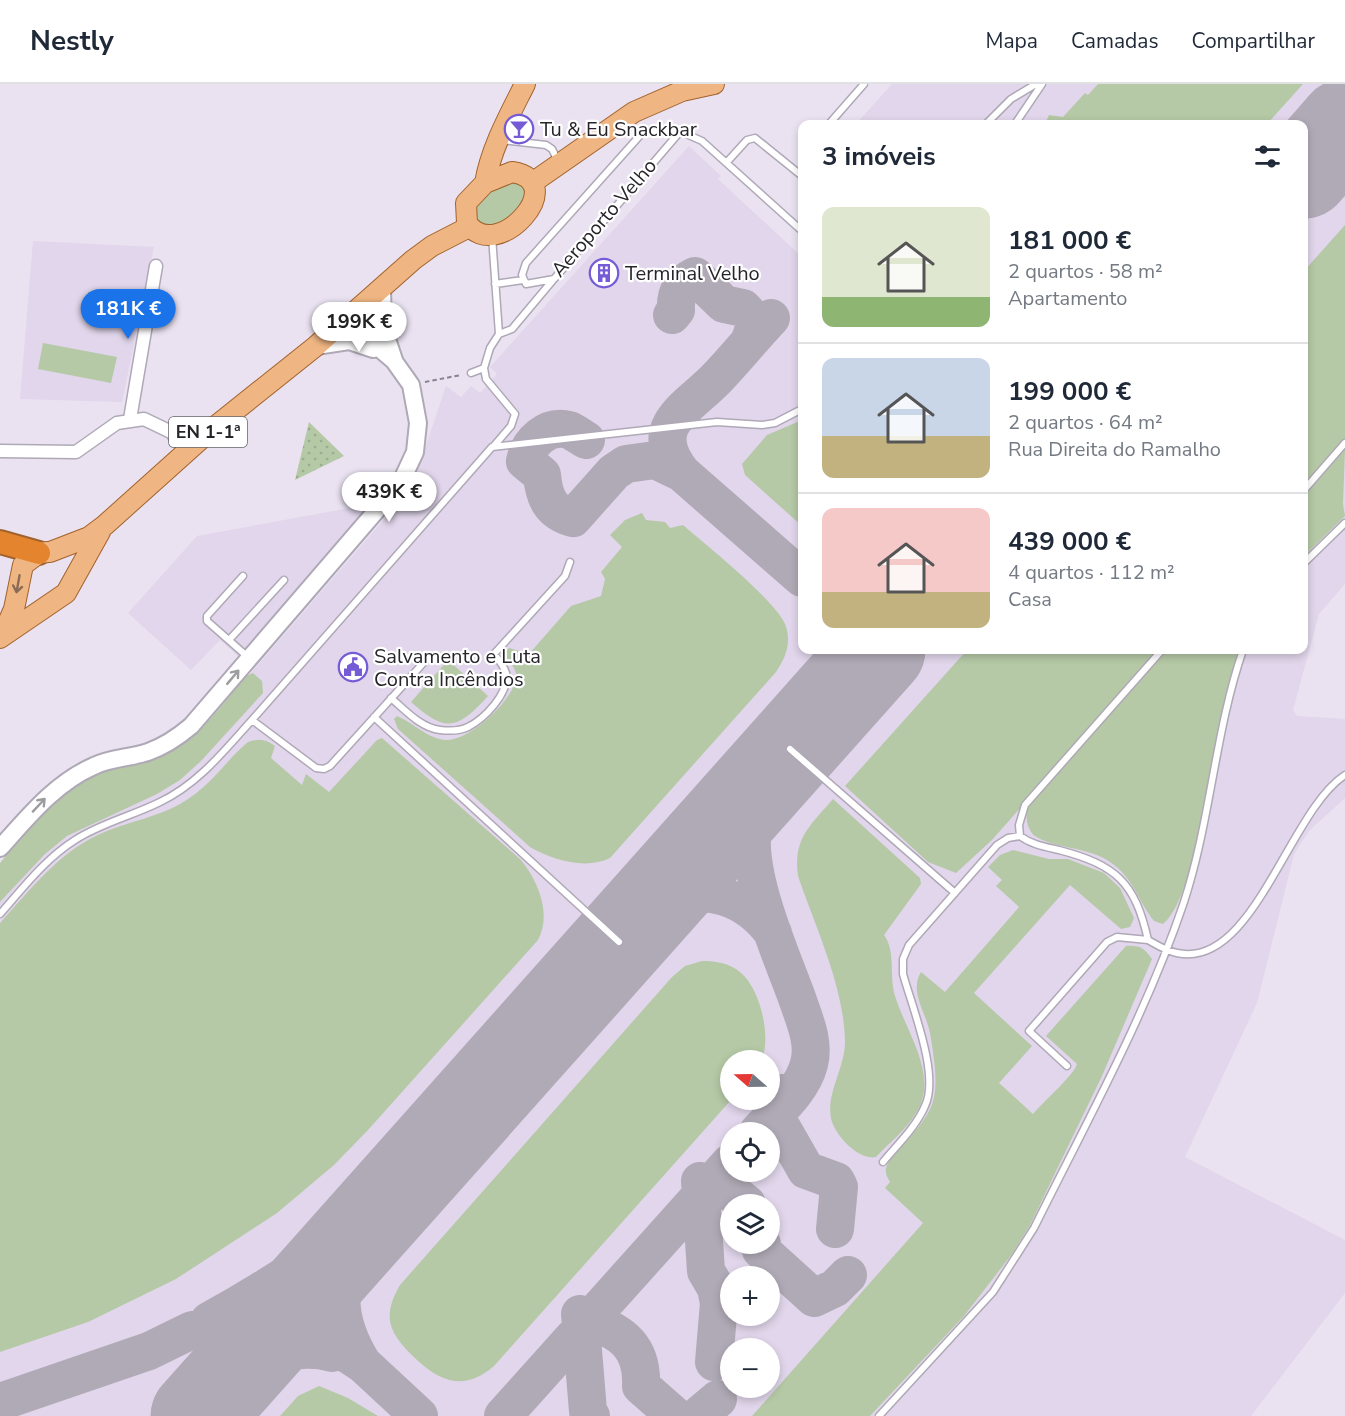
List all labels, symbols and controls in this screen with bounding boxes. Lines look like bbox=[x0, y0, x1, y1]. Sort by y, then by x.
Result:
text: Nestly bbox=[30, 22, 114, 60]
text: Mapa bbox=[986, 27, 1038, 55]
text: Camadas bbox=[1071, 27, 1158, 55]
text: Compartilhar bbox=[1191, 27, 1315, 55]
bar icon: Tu & Eu Snackbar bbox=[503, 113, 535, 145]
place label: Tu & Eu Snackbar bbox=[540, 116, 697, 143]
text: 3 imóveis bbox=[822, 139, 936, 174]
icon: filters bbox=[1251, 140, 1284, 173]
street label: Aeroporto Velho bbox=[545, 153, 663, 283]
text: 181 000 € bbox=[1008, 223, 1131, 258]
icon: home bbox=[870, 231, 942, 303]
building icon: Terminal Velho bbox=[588, 257, 620, 289]
text: 2 quartos · 58 m² bbox=[1008, 258, 1163, 285]
place label: Terminal Velho bbox=[625, 260, 760, 287]
text: Apartamento bbox=[1008, 285, 1127, 312]
pin: 181K € bbox=[79, 289, 177, 340]
text: 181K € bbox=[95, 295, 161, 322]
pin: 199K € bbox=[310, 302, 408, 353]
text: 199K € bbox=[326, 308, 392, 335]
text: 199 000 € bbox=[1008, 374, 1131, 409]
icon: home bbox=[870, 382, 942, 454]
text: 2 quartos · 64 m² bbox=[1008, 409, 1163, 436]
road number: EN 1-1ª bbox=[169, 417, 247, 447]
text: Rua Direita do Ramalho bbox=[1008, 436, 1221, 463]
pin: 439K € bbox=[340, 472, 438, 523]
text: 439K € bbox=[356, 478, 422, 505]
text: 439 000 € bbox=[1008, 524, 1131, 559]
icon: home bbox=[870, 532, 942, 604]
text: 4 quartos · 112 m² bbox=[1008, 559, 1175, 586]
one-way arrow bbox=[12, 574, 23, 594]
text: Casa bbox=[1008, 586, 1052, 613]
place label: Salvamento e Luta Contra Incêndios bbox=[374, 643, 541, 693]
public building icon: Salvamento e Luta Contra Incêndios bbox=[337, 651, 369, 683]
one-way arrow bbox=[227, 669, 240, 685]
one-way arrow bbox=[32, 798, 46, 813]
north arrow bbox=[720, 1050, 780, 1110]
map controls bbox=[720, 1050, 780, 1398]
button: locate bbox=[720, 1122, 780, 1182]
button: layers bbox=[720, 1194, 780, 1254]
button: + bbox=[720, 1266, 780, 1326]
button: − bbox=[720, 1338, 780, 1398]

